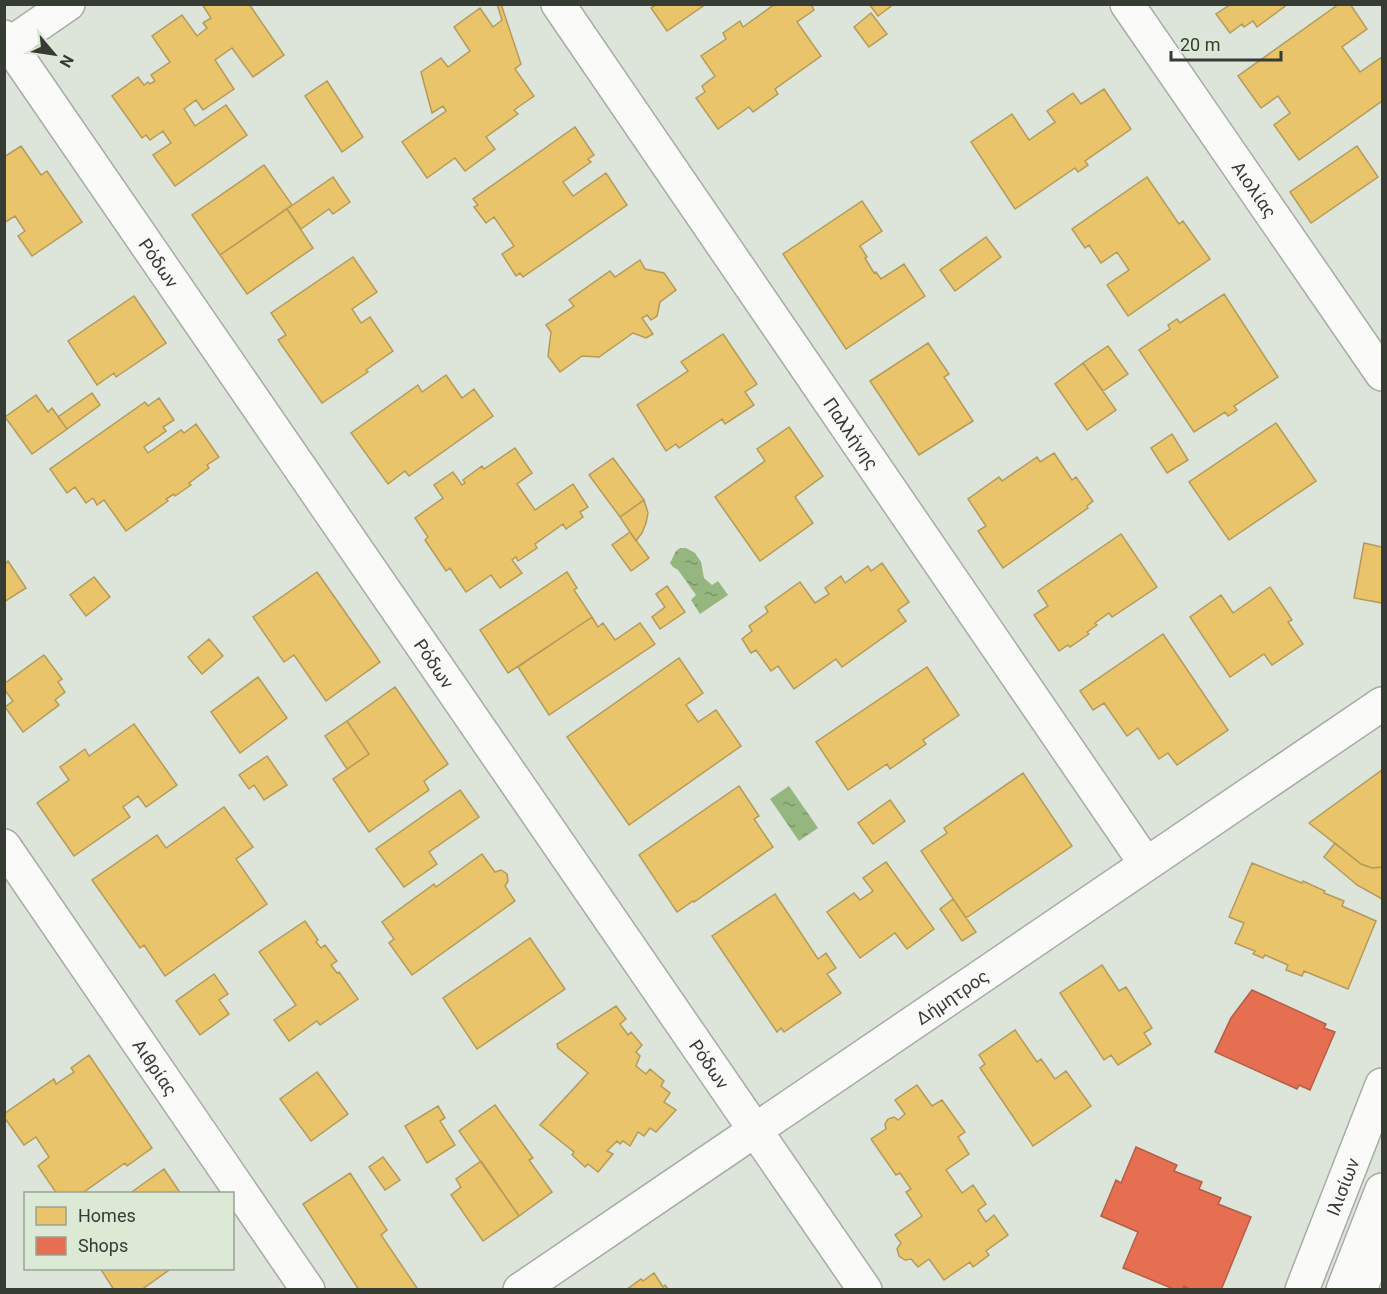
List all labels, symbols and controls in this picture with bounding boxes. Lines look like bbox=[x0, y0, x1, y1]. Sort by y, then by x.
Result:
north arrow bbox=[24, 24, 84, 84]
scale bar bbox=[1171, 24, 1280, 62]
text: 20 m bbox=[1180, 34, 1220, 55]
text: N bbox=[56, 51, 78, 71]
street label: Αιολίας bbox=[1228, 157, 1281, 221]
street label: Ρόδων bbox=[135, 234, 184, 292]
street label: Παλλήνης bbox=[820, 393, 883, 473]
street label: Ρόδων bbox=[410, 635, 459, 692]
street label: Δήμητρος bbox=[912, 965, 992, 1029]
street label: Αιθρίας bbox=[129, 1035, 182, 1099]
street label: Ρόδων bbox=[685, 1035, 734, 1093]
street label: Ιλισίων bbox=[1322, 1155, 1363, 1218]
legend bbox=[24, 1192, 234, 1270]
text: Homes bbox=[78, 1205, 136, 1226]
text: Shops bbox=[78, 1235, 128, 1256]

